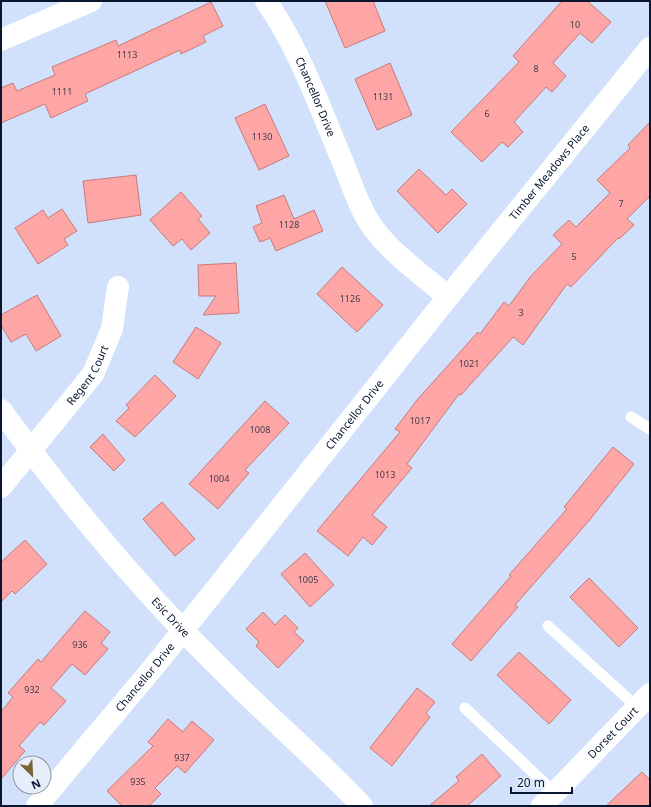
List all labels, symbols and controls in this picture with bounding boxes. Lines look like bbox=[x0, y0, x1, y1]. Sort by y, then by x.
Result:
house number: 10 bbox=[570, 18, 580, 31]
house number: 1113 bbox=[117, 48, 137, 61]
street label: Chancellor Drive bbox=[292, 54, 339, 139]
house number: 8 bbox=[533, 62, 539, 75]
house number: 1111 bbox=[52, 85, 72, 98]
house number: 1131 bbox=[373, 90, 393, 103]
house number: 6 bbox=[484, 107, 490, 120]
street label: Timber Meadows Place bbox=[505, 121, 592, 223]
house number: 1130 bbox=[252, 130, 272, 143]
house number: 7 bbox=[618, 197, 624, 210]
house number: 1128 bbox=[279, 218, 299, 231]
house number: 5 bbox=[571, 250, 577, 263]
house number: 1126 bbox=[340, 292, 360, 305]
house number: 3 bbox=[518, 306, 524, 319]
street label: Regent Court bbox=[63, 343, 111, 408]
house number: 1021 bbox=[459, 357, 479, 370]
street label: Chancellor Drive bbox=[322, 376, 386, 452]
house number: 1017 bbox=[410, 414, 430, 427]
house number: 1008 bbox=[250, 423, 270, 436]
house number: 1013 bbox=[375, 468, 395, 481]
house number: 1004 bbox=[209, 472, 229, 485]
house number: 1005 bbox=[298, 573, 318, 586]
street label: Esic Drive bbox=[149, 594, 193, 640]
house number: 936 bbox=[72, 638, 88, 651]
street label: Chancellor Drive bbox=[111, 639, 177, 714]
house number: 932 bbox=[24, 683, 40, 696]
street label: Dorset Court bbox=[584, 703, 641, 761]
house number: 937 bbox=[174, 751, 190, 764]
north arrow bbox=[12, 755, 52, 795]
scale bar bbox=[511, 769, 572, 795]
text: 20 m bbox=[517, 774, 545, 791]
house number: 935 bbox=[130, 775, 146, 788]
text: N bbox=[29, 776, 43, 793]

